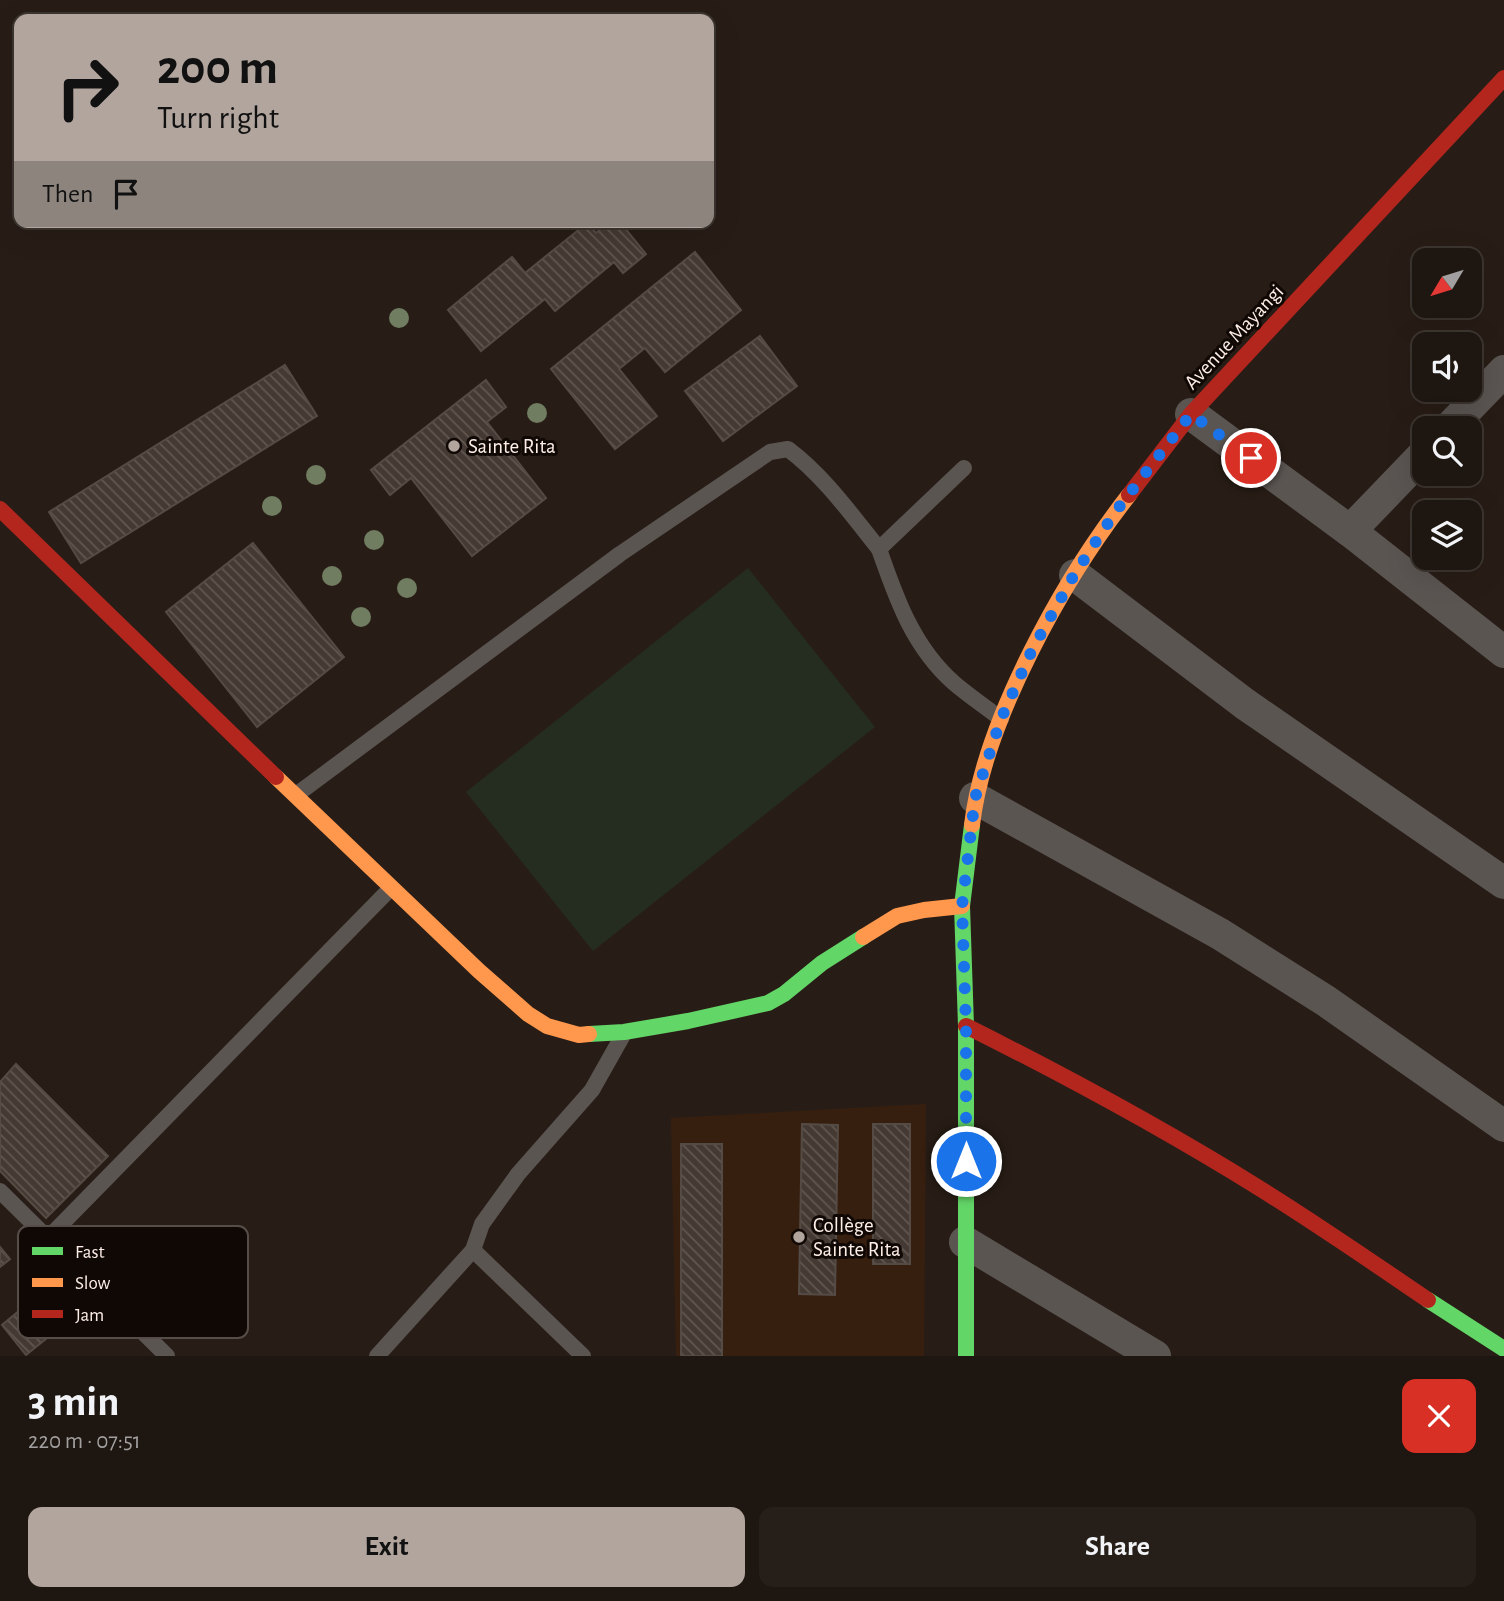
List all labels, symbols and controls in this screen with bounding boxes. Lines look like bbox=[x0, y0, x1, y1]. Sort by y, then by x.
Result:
icon: right bbox=[42, 42, 133, 133]
text: 200 m bbox=[157, 44, 278, 93]
text: Turn right bbox=[157, 102, 279, 134]
icon: arrive bbox=[107, 175, 145, 213]
text: Then bbox=[42, 181, 93, 207]
north arrow bbox=[1412, 248, 1482, 318]
map controls bbox=[1412, 248, 1482, 570]
street label: Avenue Mayangi bbox=[1180, 281, 1288, 393]
button: sound bbox=[1412, 332, 1482, 402]
button: search bbox=[1412, 416, 1482, 486]
pin bbox=[1221, 428, 1281, 488]
place label: Sainte Rita bbox=[468, 436, 556, 457]
marker: Sainte Rita bbox=[446, 438, 462, 454]
icon: arrive bbox=[1232, 439, 1270, 477]
button: layers bbox=[1412, 500, 1482, 570]
position arrow bbox=[929, 1124, 1003, 1198]
place label: Collège Sainte Rita bbox=[813, 1215, 901, 1260]
legend bbox=[18, 1226, 248, 1338]
marker: Collège Sainte Rita bbox=[791, 1229, 807, 1245]
text: Fast bbox=[75, 1243, 105, 1262]
text: Slow bbox=[75, 1274, 111, 1293]
text: Jam bbox=[75, 1306, 104, 1325]
button: close bbox=[1402, 1379, 1476, 1453]
text: 3 min bbox=[28, 1381, 120, 1423]
text: 220 m · 07:51 bbox=[28, 1430, 141, 1453]
button: Exit bbox=[28, 1507, 745, 1587]
button: Share bbox=[759, 1507, 1476, 1587]

